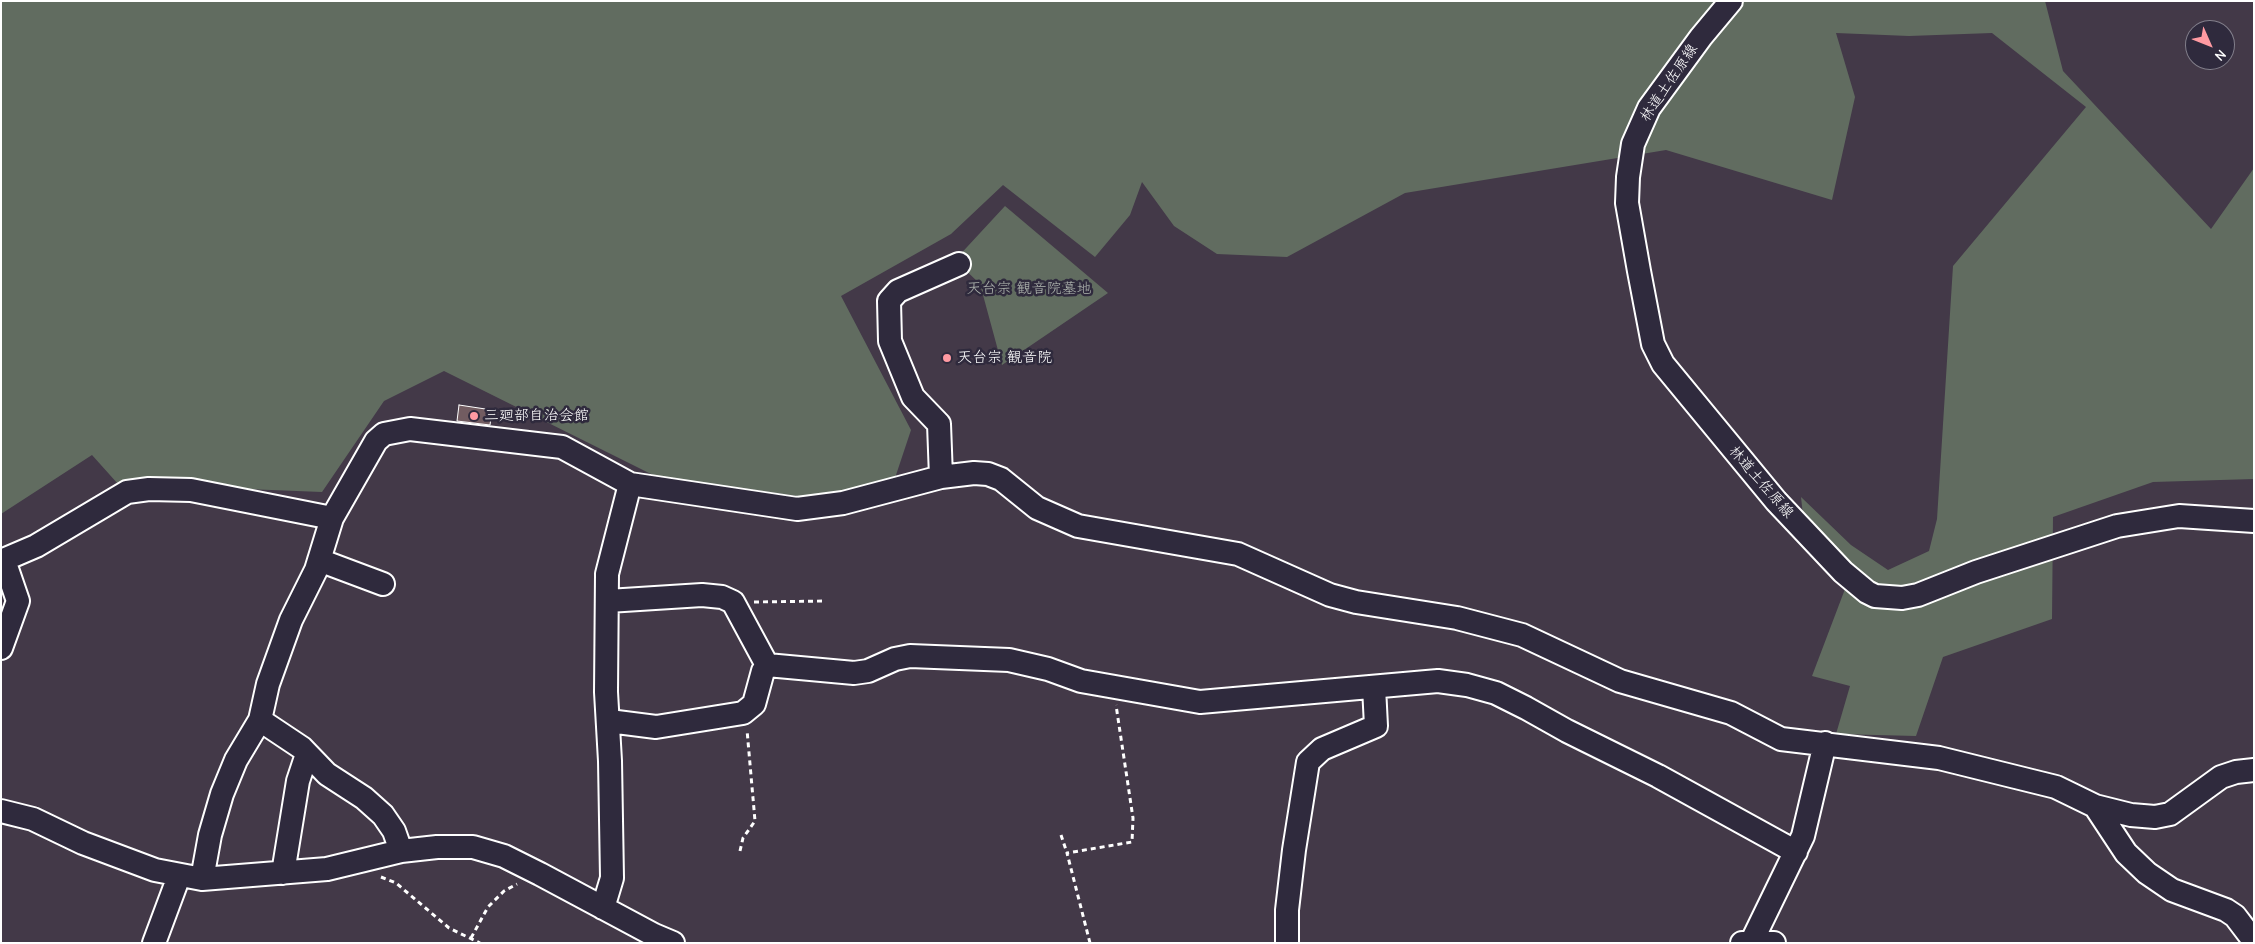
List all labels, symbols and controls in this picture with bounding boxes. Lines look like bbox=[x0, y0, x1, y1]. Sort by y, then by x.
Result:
north arrow bbox=[2185, 20, 2235, 70]
street label: 林道土佐原線 bbox=[1636, 41, 1702, 125]
text: N bbox=[2211, 46, 2230, 64]
park label: 天台宗 観音院墓地 bbox=[966, 280, 1092, 298]
place label: 天台宗 観音院 bbox=[957, 349, 1052, 367]
marker: 天台宗 観音院 bbox=[941, 352, 953, 364]
place label: 三廻部自治会館 bbox=[484, 407, 589, 425]
marker: 三廻部自治会館 bbox=[468, 410, 480, 422]
street label: 林道土佐原線 bbox=[1725, 442, 1797, 522]

